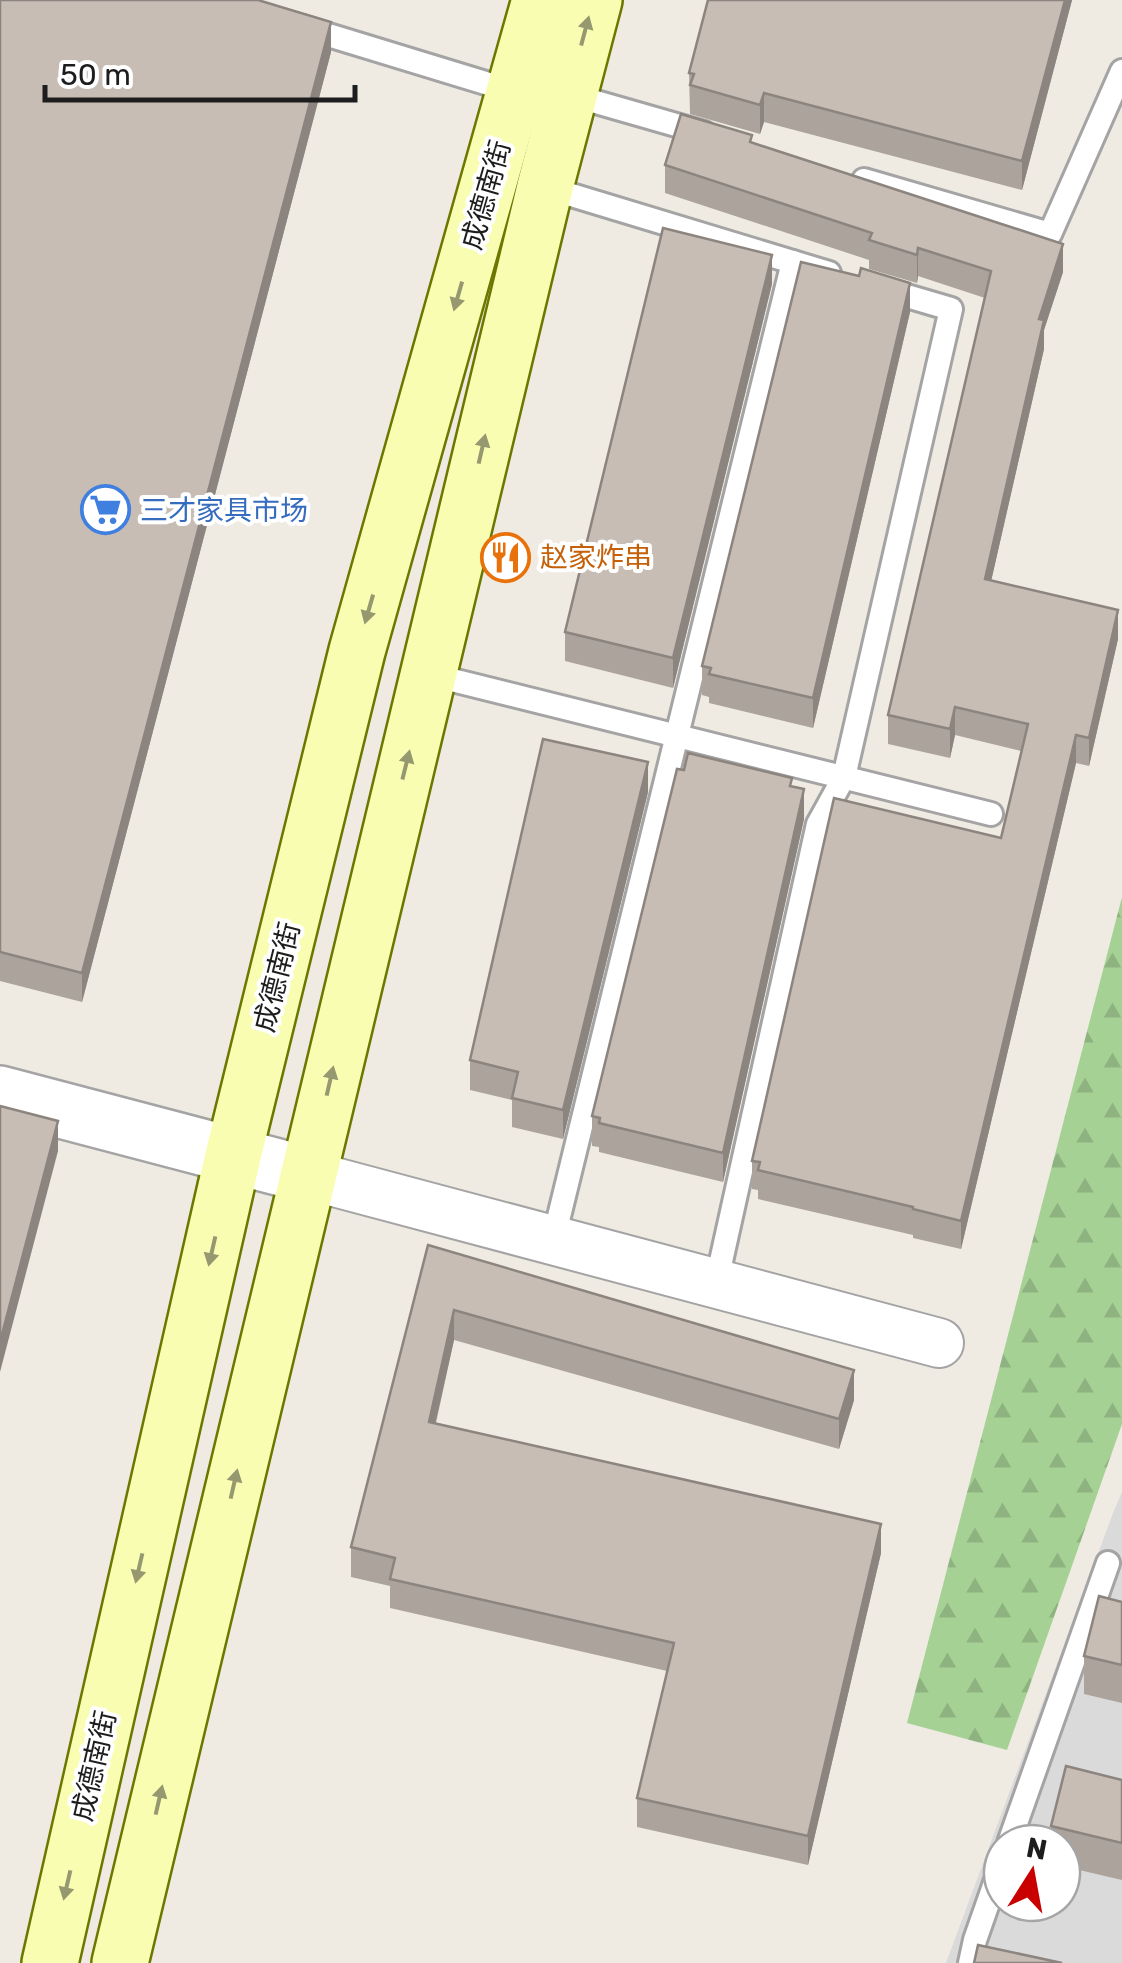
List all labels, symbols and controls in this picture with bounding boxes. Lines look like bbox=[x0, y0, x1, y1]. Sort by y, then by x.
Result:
one-way arrow bbox=[578, 15, 594, 46]
scale bar bbox=[45, 40, 355, 102]
text: 50 m bbox=[60, 57, 131, 93]
street label: 成德南街 bbox=[455, 137, 517, 253]
one-way arrow bbox=[449, 281, 465, 312]
one-way arrow bbox=[475, 433, 490, 464]
supermarket icon: 三才家具市场 bbox=[79, 484, 131, 536]
place label: 三才家具市场 bbox=[140, 494, 308, 527]
restaurant icon: 赵家炸串 bbox=[479, 531, 531, 583]
place label: 赵家炸串 bbox=[540, 541, 652, 574]
one-way arrow bbox=[361, 594, 377, 625]
one-way arrow bbox=[399, 749, 414, 780]
street label: 成德南街 bbox=[247, 919, 307, 1035]
one-way arrow bbox=[323, 1065, 338, 1096]
one-way arrow bbox=[203, 1236, 219, 1267]
one-way arrow bbox=[227, 1468, 242, 1499]
one-way arrow bbox=[131, 1553, 147, 1584]
street label: 成德南街 bbox=[65, 1708, 123, 1824]
one-way arrow bbox=[152, 1784, 167, 1815]
north arrow bbox=[982, 1823, 1082, 1923]
text: N bbox=[1024, 1831, 1050, 1867]
one-way arrow bbox=[59, 1870, 75, 1901]

